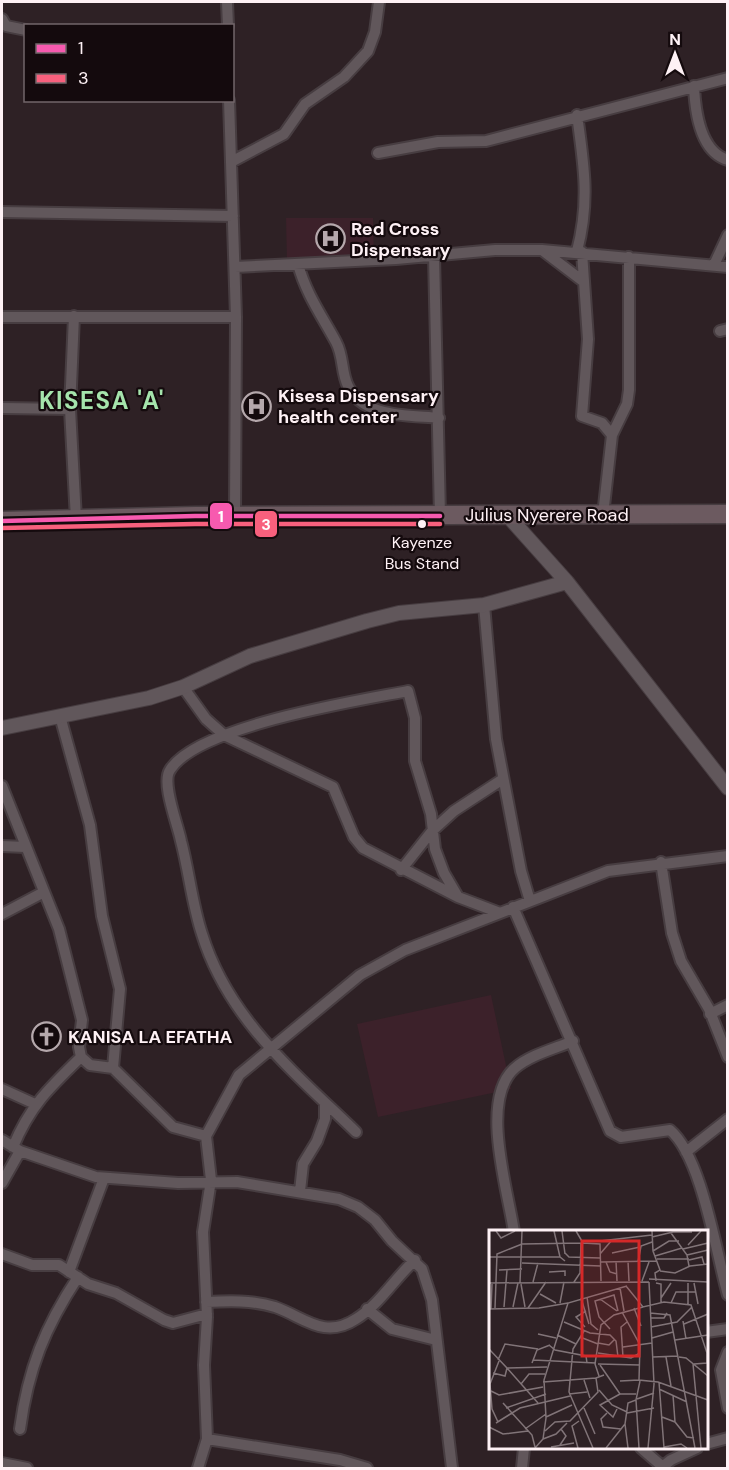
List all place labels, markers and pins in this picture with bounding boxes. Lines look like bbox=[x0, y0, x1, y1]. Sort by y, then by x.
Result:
place label: Red Cross Dispensary bbox=[351, 217, 450, 262]
hospital icon: Red Cross Dispensary bbox=[314, 223, 346, 255]
place label: Kisesa Dispensary health center bbox=[278, 384, 439, 429]
hospital icon: Kisesa Dispensary health center bbox=[241, 390, 273, 422]
marker: Kayenze Bus Stand bbox=[416, 518, 428, 530]
place label: Kayenze Bus Stand bbox=[385, 532, 459, 574]
church icon: KANISA LA EFATHA bbox=[31, 1021, 63, 1053]
place label: KANISA LA EFATHA bbox=[68, 1025, 233, 1049]

